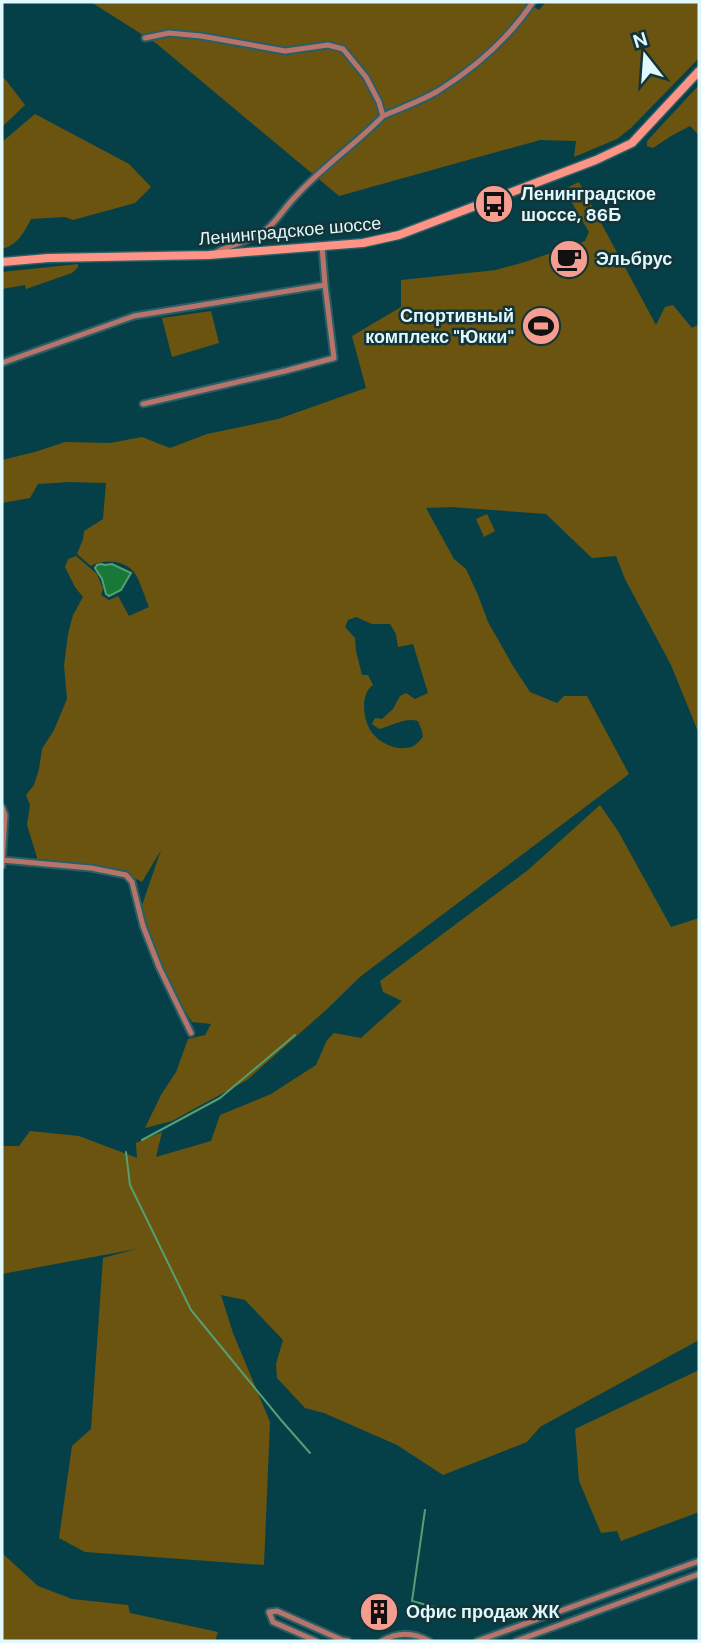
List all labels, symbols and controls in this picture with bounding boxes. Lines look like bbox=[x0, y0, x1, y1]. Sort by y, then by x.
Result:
north arrow bbox=[610, 21, 680, 91]
text: N bbox=[630, 26, 650, 54]
place label: Ленинградское шоссе, 86Б bbox=[521, 182, 656, 227]
bus stop icon: Ленинградское шоссе, 86Б bbox=[473, 183, 515, 225]
street label: Ленинградское шоссе bbox=[198, 211, 382, 251]
cafe icon: Эльбрус bbox=[548, 238, 590, 280]
place label: Эльбрус bbox=[596, 247, 672, 271]
place label: Спортивный комплекс "Юкки" bbox=[365, 304, 514, 349]
sports icon: Спортивный комплекс "Юкки" bbox=[520, 305, 562, 347]
building icon: Офис продаж ЖК bbox=[358, 1591, 400, 1633]
place label: Офис продаж ЖК bbox=[406, 1600, 560, 1624]

